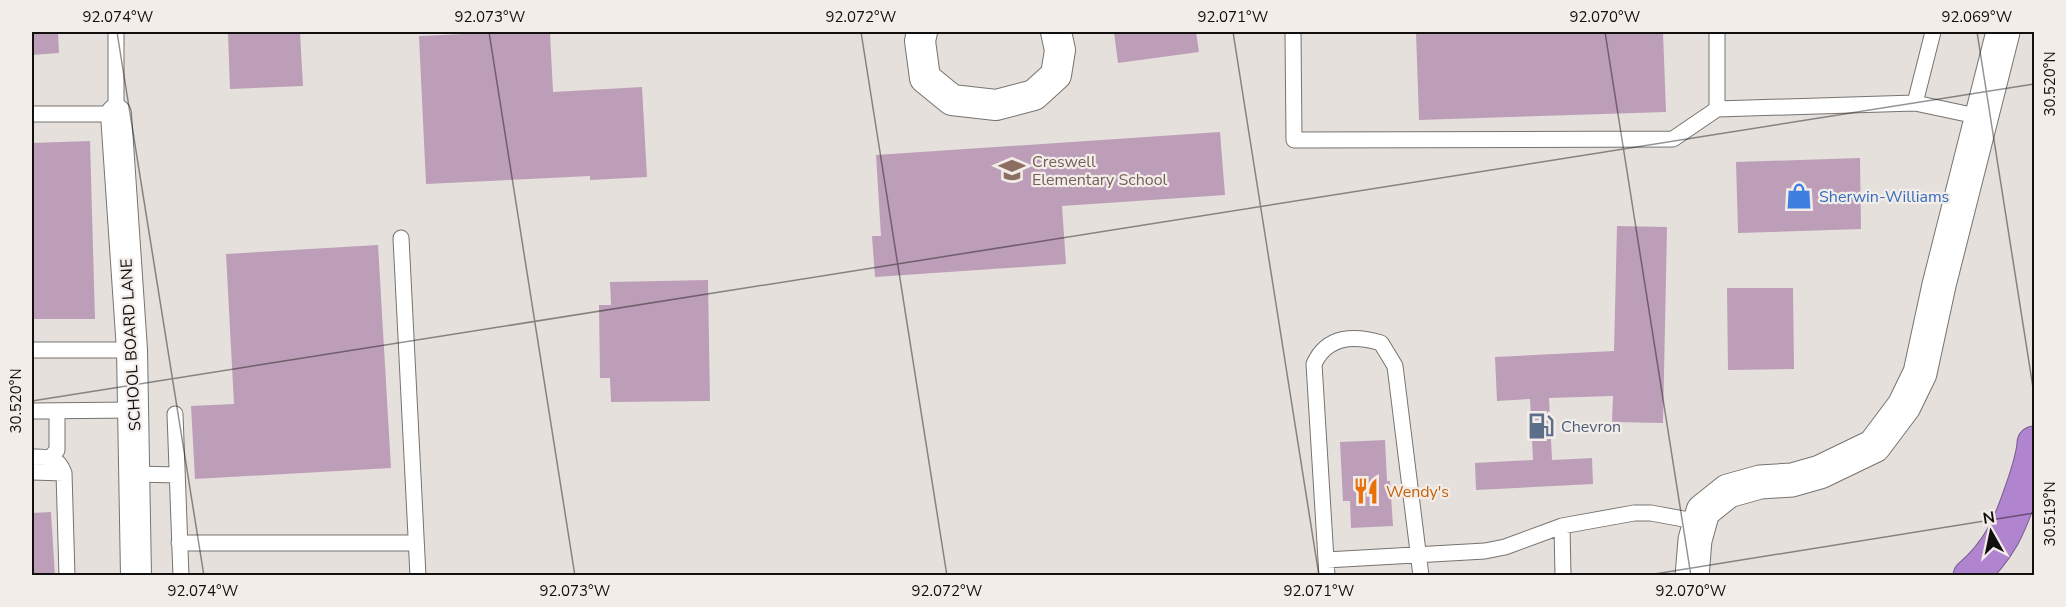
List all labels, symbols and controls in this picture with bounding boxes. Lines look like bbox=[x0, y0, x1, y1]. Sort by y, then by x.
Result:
text: 92.074°W bbox=[83, 7, 154, 27]
text: 92.073°W bbox=[455, 7, 526, 27]
text: 92.072°W bbox=[826, 7, 897, 27]
text: 92.071°W bbox=[1198, 7, 1269, 27]
text: 92.070°W bbox=[1570, 7, 1641, 27]
text: 92.069°W bbox=[1942, 7, 2013, 27]
text: 30.520°N bbox=[2040, 51, 2060, 117]
place label: Creswell Elementary School bbox=[1032, 151, 1168, 191]
school or university icon: Creswell Elementary School bbox=[997, 155, 1027, 185]
shop icon: Sherwin-Williams bbox=[1784, 181, 1814, 211]
place label: Sherwin-Williams bbox=[1819, 186, 1949, 208]
street label: SCHOOL BOARD LANE bbox=[115, 258, 146, 432]
text: 30.520°N bbox=[6, 368, 26, 434]
fuel station icon: Chevron bbox=[1526, 411, 1556, 441]
place label: Chevron bbox=[1561, 416, 1621, 438]
restaurant icon: Wendy's bbox=[1351, 476, 1381, 506]
place label: Wendy's bbox=[1386, 481, 1449, 503]
text: 30.519°N bbox=[2040, 481, 2060, 547]
north arrow bbox=[1961, 502, 2021, 562]
text: N bbox=[1981, 506, 1996, 530]
text: 92.074°W bbox=[168, 581, 239, 601]
text: 92.073°W bbox=[540, 581, 611, 601]
text: 92.072°W bbox=[912, 581, 983, 601]
text: 92.071°W bbox=[1284, 581, 1355, 601]
text: 92.070°W bbox=[1656, 581, 1727, 601]

